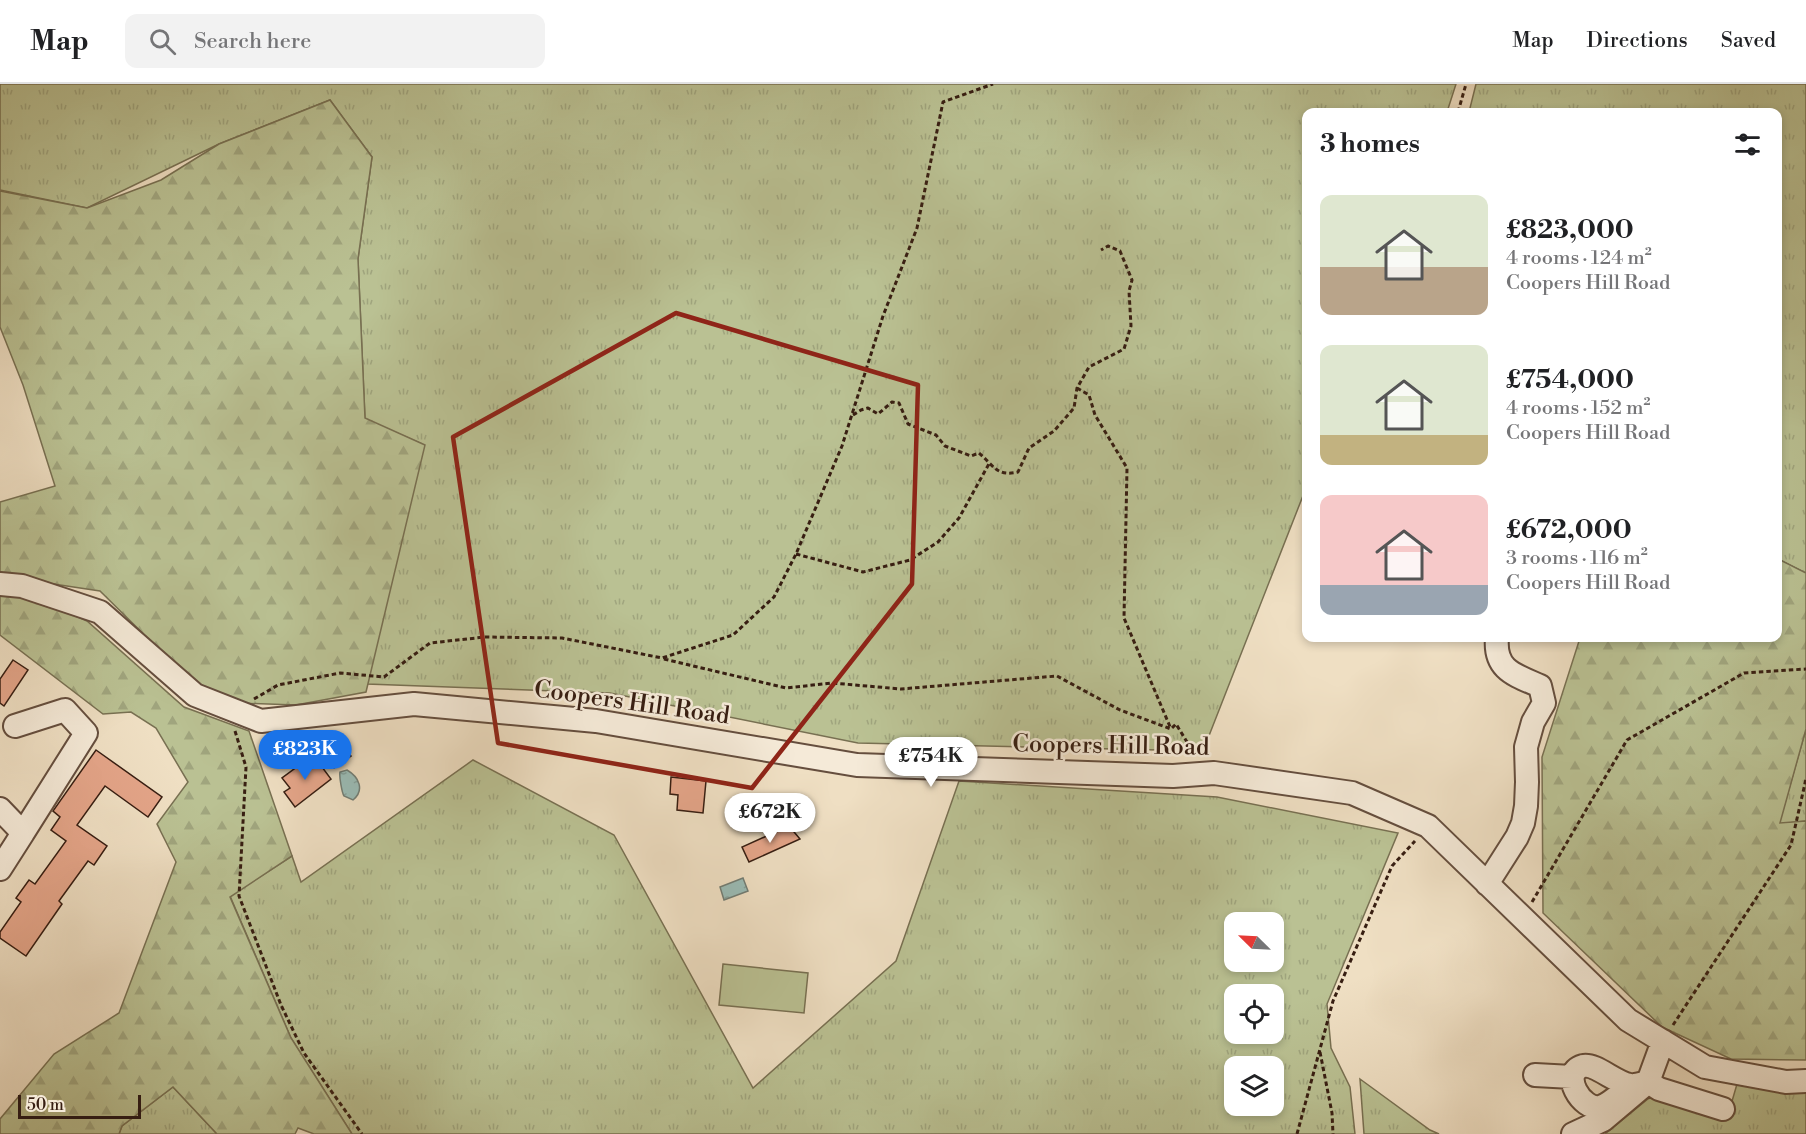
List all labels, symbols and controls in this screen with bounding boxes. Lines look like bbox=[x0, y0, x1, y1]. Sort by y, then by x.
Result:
search box bbox=[125, 14, 545, 68]
text: Map bbox=[30, 24, 89, 59]
icon: search bbox=[146, 25, 179, 58]
text: Search here bbox=[194, 28, 311, 55]
text: Map bbox=[1512, 28, 1554, 54]
text: Directions bbox=[1587, 28, 1688, 54]
text: Saved bbox=[1721, 28, 1776, 54]
text: 3 homes bbox=[1320, 128, 1420, 160]
icon: filters bbox=[1731, 128, 1764, 161]
text: £823,000 bbox=[1506, 214, 1634, 246]
icon: home bbox=[1368, 219, 1440, 291]
text: 4 rooms · 124 m² bbox=[1506, 246, 1652, 271]
text: Coopers Hill Road bbox=[1506, 271, 1670, 296]
text: £754,000 bbox=[1506, 364, 1634, 396]
icon: home bbox=[1368, 369, 1440, 441]
text: 4 rooms · 152 m² bbox=[1506, 396, 1650, 421]
text: Coopers Hill Road bbox=[1506, 421, 1670, 446]
text: £672,000 bbox=[1506, 514, 1632, 546]
icon: home bbox=[1368, 519, 1440, 591]
text: 3 rooms · 116 m² bbox=[1506, 546, 1648, 571]
text: Coopers Hill Road bbox=[1506, 571, 1670, 596]
street label: Coopers Hill Road bbox=[532, 674, 732, 732]
street label: Coopers Hill Road bbox=[1012, 729, 1210, 763]
pin: £823K bbox=[263, 730, 347, 781]
text: £823K bbox=[273, 737, 337, 762]
pin: £754K bbox=[889, 737, 973, 788]
text: £754K bbox=[899, 744, 963, 769]
pin: £672K bbox=[728, 793, 812, 844]
text: £672K bbox=[738, 800, 802, 825]
north arrow bbox=[1224, 912, 1284, 972]
map controls bbox=[1224, 912, 1284, 1116]
button: locate bbox=[1224, 984, 1284, 1044]
button: layers bbox=[1224, 1056, 1284, 1116]
scale bar bbox=[18, 1092, 141, 1120]
text: 50 m bbox=[27, 1095, 64, 1115]

